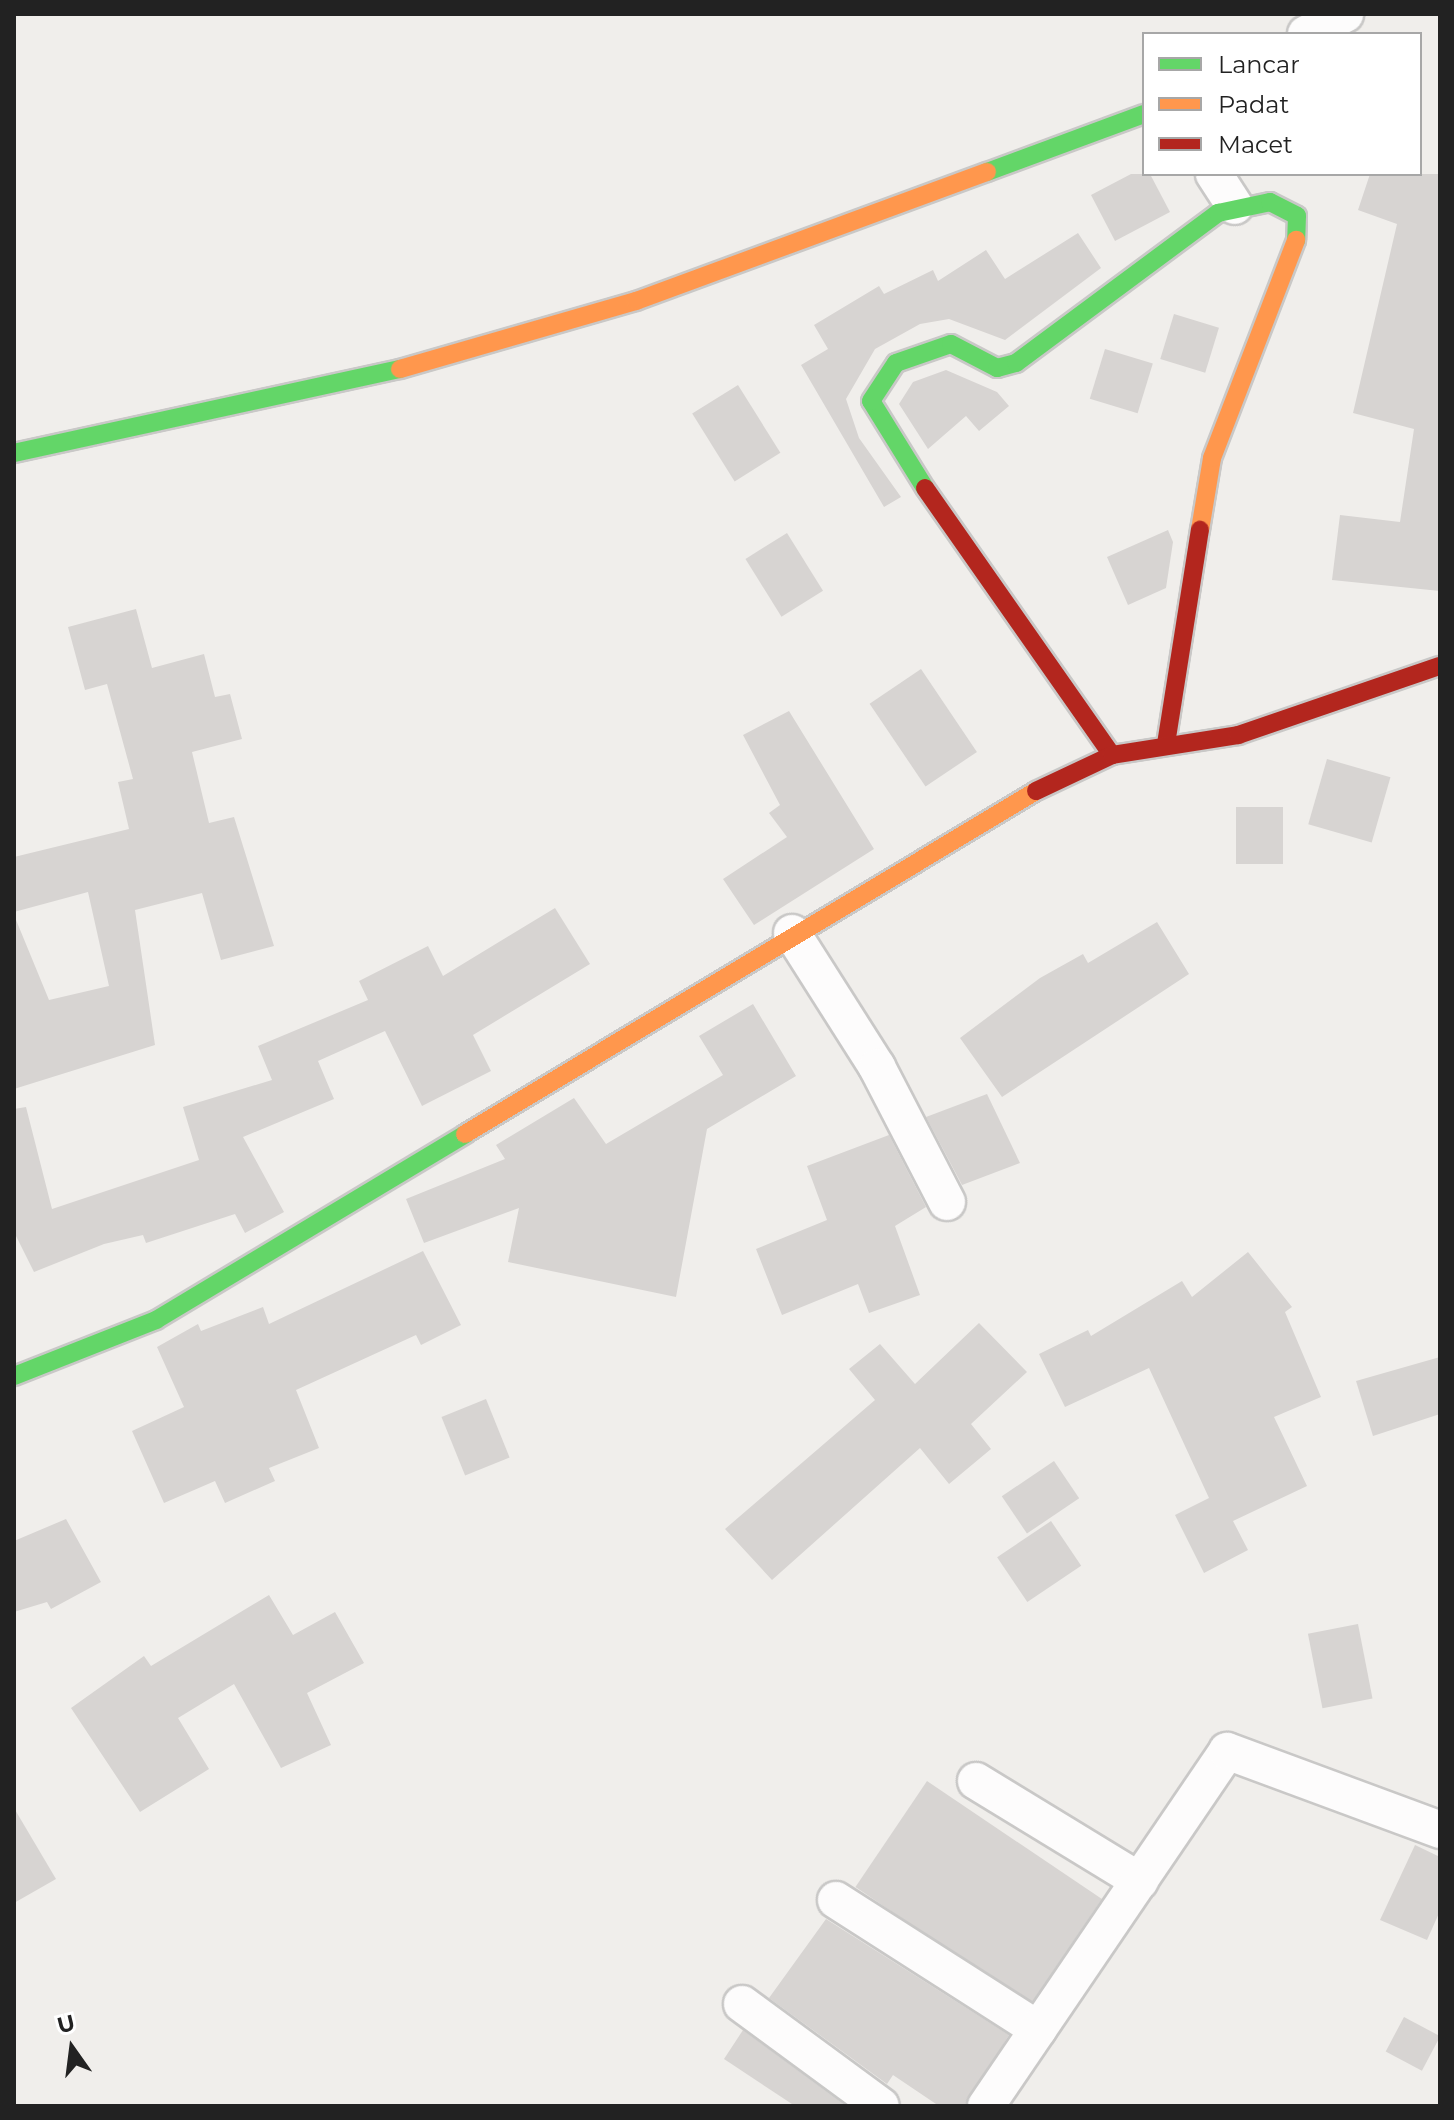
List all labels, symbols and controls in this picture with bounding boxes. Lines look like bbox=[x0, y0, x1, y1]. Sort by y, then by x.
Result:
legend bbox=[1142, 32, 1422, 176]
text: Lancar bbox=[1218, 50, 1300, 79]
text: Padat bbox=[1218, 90, 1289, 119]
text: Macet bbox=[1218, 130, 1293, 159]
north arrow bbox=[32, 2008, 112, 2088]
text: U bbox=[54, 2009, 78, 2039]

